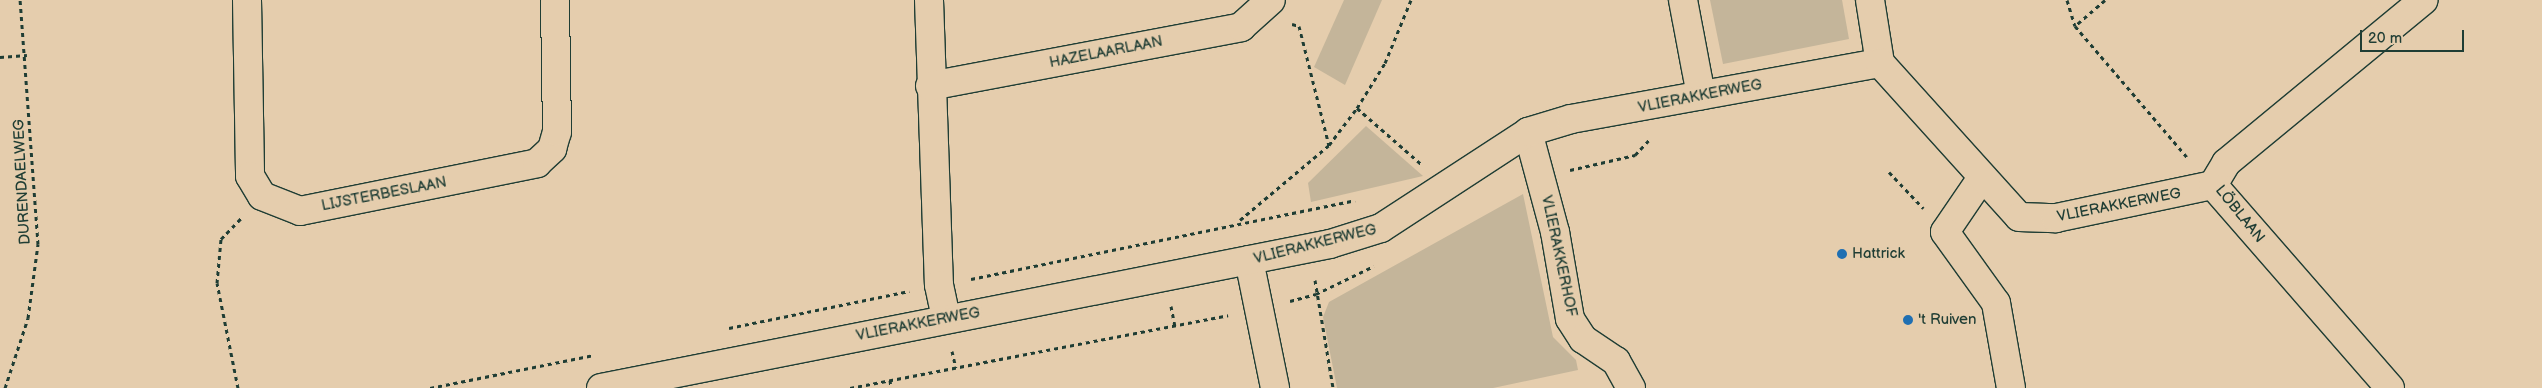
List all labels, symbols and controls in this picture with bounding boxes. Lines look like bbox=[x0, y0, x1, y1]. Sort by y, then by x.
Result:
scale bar bbox=[2362, 20, 2466, 52]
text: 20 m bbox=[2368, 29, 2402, 48]
street label: HAZELAARLAAN bbox=[1048, 32, 1164, 72]
street label: VLIERAKKERWEG bbox=[1637, 75, 1763, 117]
street label: DURENDAELWEG bbox=[10, 119, 34, 245]
street label: LIJSTERBESLAAN bbox=[320, 173, 448, 215]
street label: LÖBLAAN bbox=[2211, 182, 2269, 246]
street label: VLIERAKKERWEG bbox=[2056, 184, 2182, 226]
street label: VLIERAKKERHOF bbox=[1537, 194, 1581, 318]
street label: VLIERAKKERWEG bbox=[1252, 220, 1378, 268]
place label: Hattrick bbox=[1852, 245, 1905, 263]
marker: Hattrick bbox=[1836, 248, 1848, 260]
street label: VLIERAKKERWEG bbox=[855, 303, 981, 345]
place label: 't Ruiven bbox=[1918, 311, 1976, 329]
marker: 't Ruiven bbox=[1902, 314, 1914, 326]

